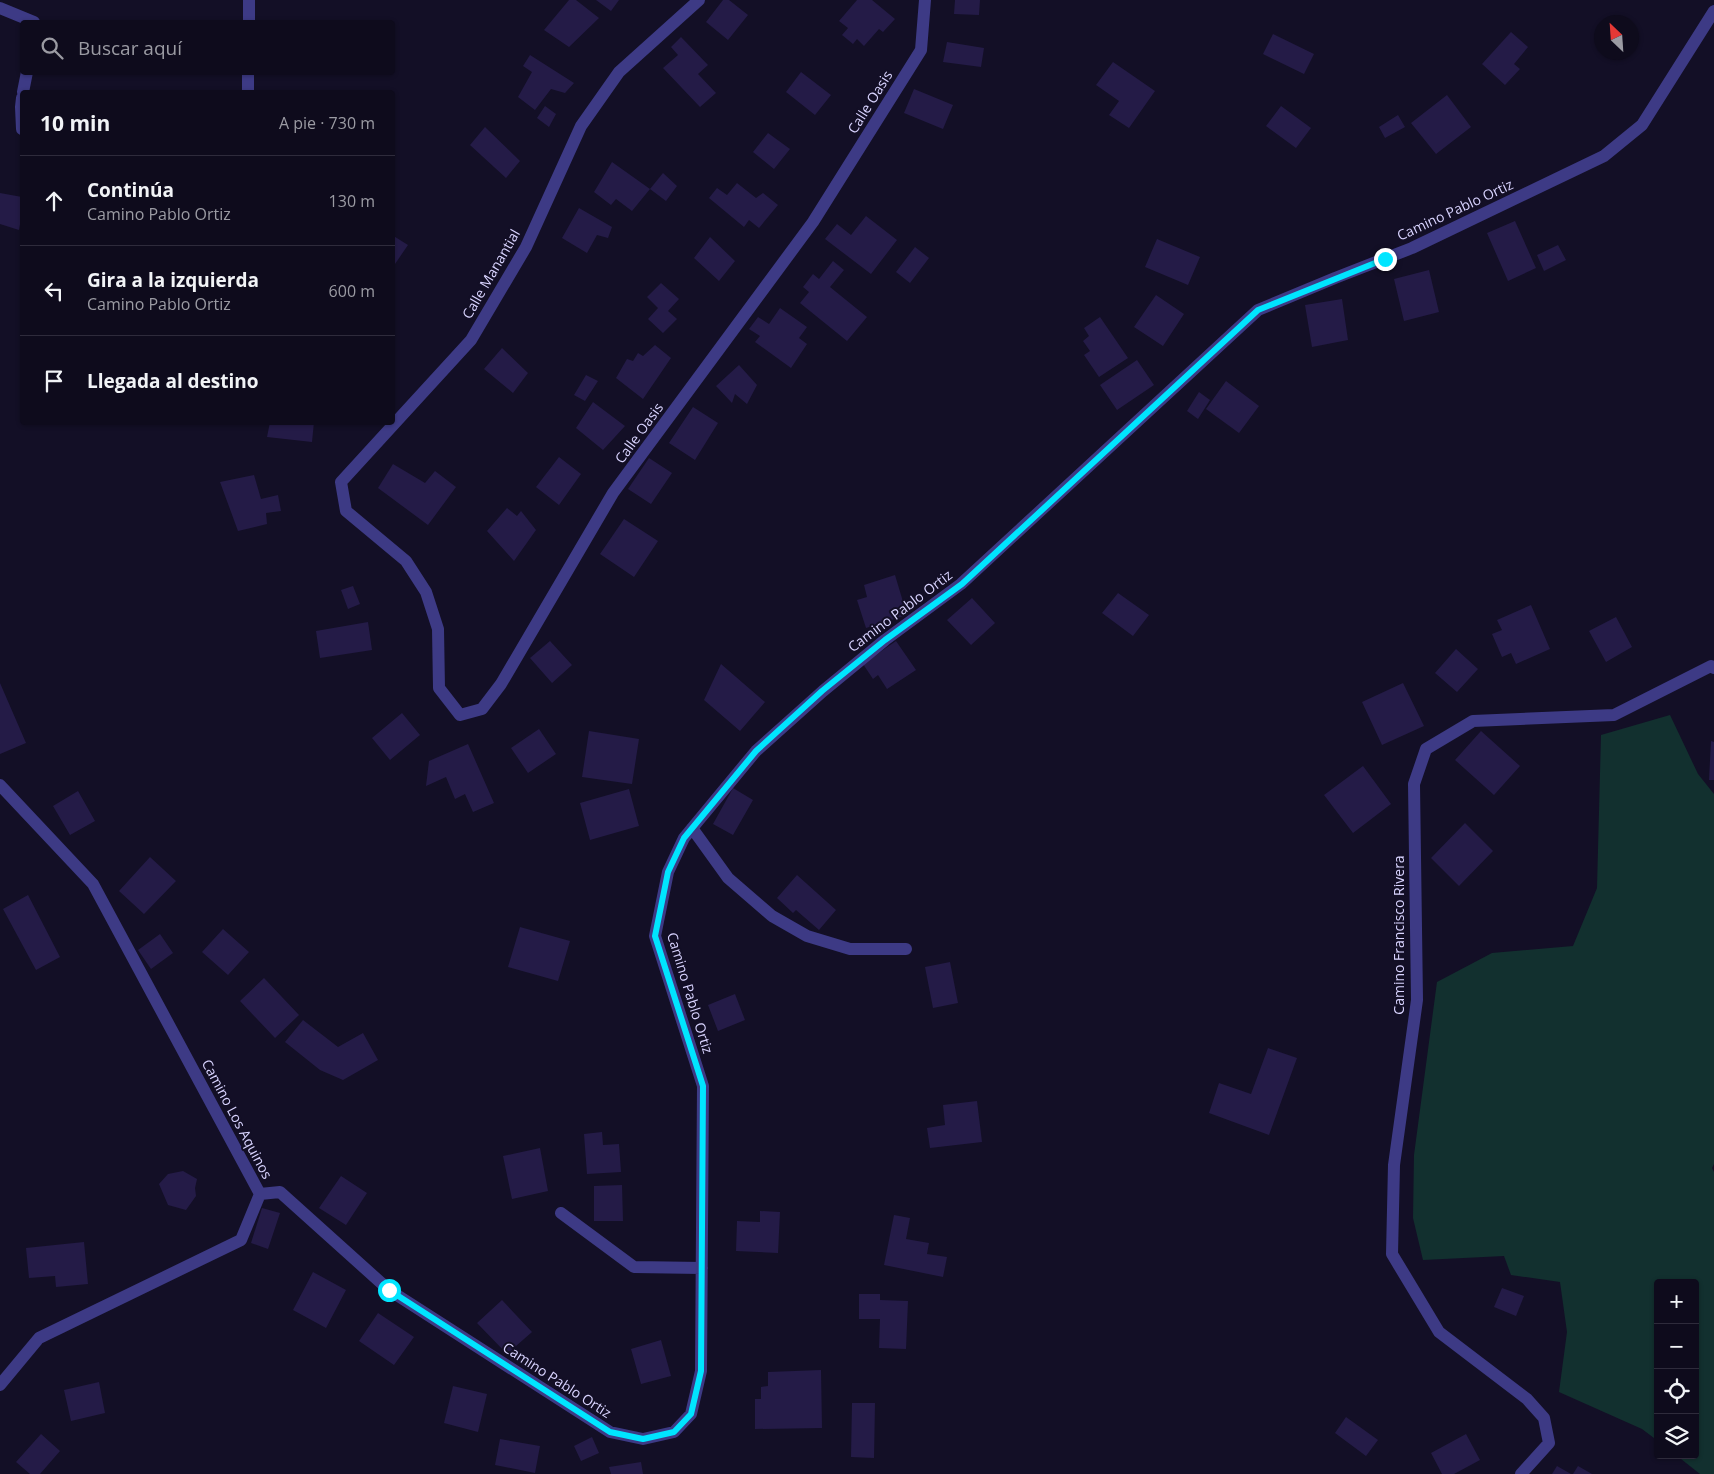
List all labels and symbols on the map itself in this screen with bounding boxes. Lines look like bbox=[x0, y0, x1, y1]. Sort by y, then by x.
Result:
north arrow bbox=[1594, 15, 1639, 60]
street label: Calle Oasis bbox=[843, 66, 897, 137]
street label: Camino Pablo Ortiz bbox=[1394, 174, 1516, 245]
street label: Calle Manantial bbox=[457, 226, 524, 322]
route end bbox=[1374, 248, 1397, 271]
street label: Calle Oasis bbox=[610, 398, 667, 467]
street label: Camino Pablo Ortiz bbox=[844, 565, 956, 656]
street label: Camino Francisco Rivera bbox=[1389, 855, 1408, 1015]
street label: Camino Pablo Ortiz bbox=[663, 930, 718, 1056]
street label: Camino Los Aquinos bbox=[198, 1056, 277, 1182]
route start bbox=[378, 1279, 401, 1302]
street label: Camino Pablo Ortiz bbox=[499, 1337, 616, 1422]

